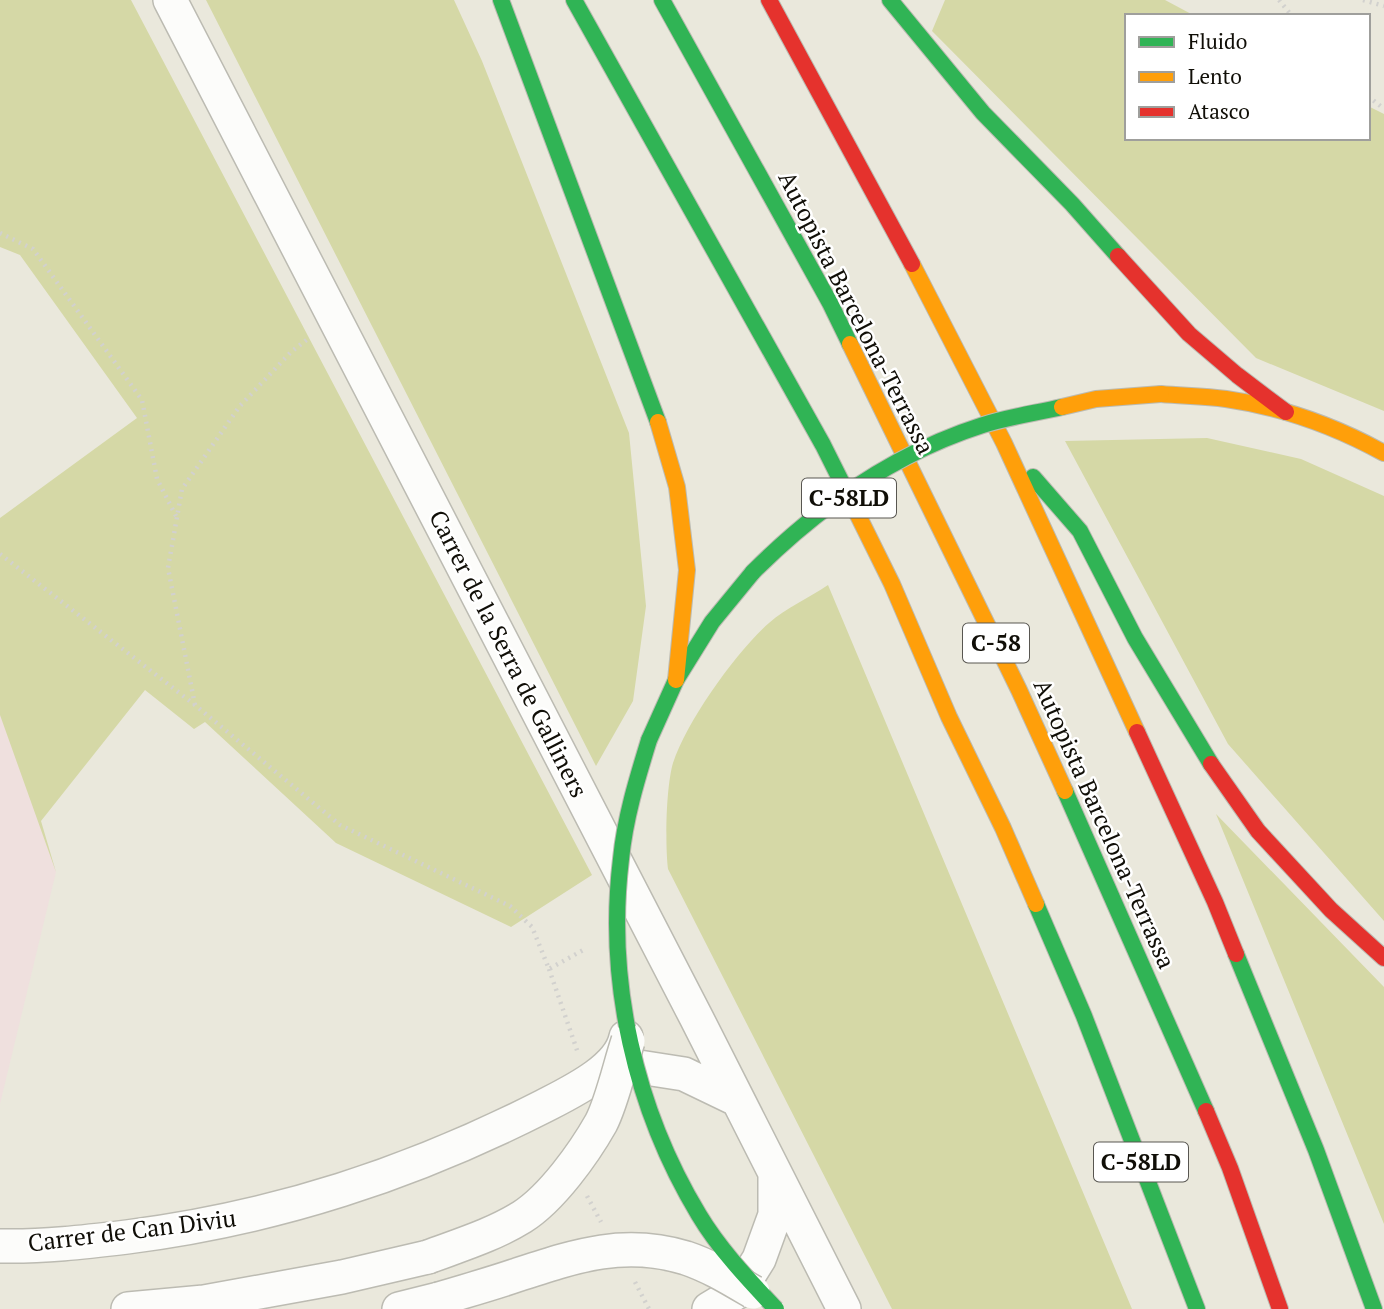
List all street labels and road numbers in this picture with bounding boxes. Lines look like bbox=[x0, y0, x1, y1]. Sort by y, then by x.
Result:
street label: Autopista Barcelona-Terrassa bbox=[771, 165, 942, 460]
road number: C-58LD bbox=[802, 478, 896, 518]
street label: Carrer de la Serra de Galliners bbox=[422, 504, 595, 803]
road number: C-58 bbox=[963, 624, 1029, 663]
street label: Autopista Barcelona-Terrassa bbox=[1026, 674, 1183, 973]
road number: C-58LD bbox=[1094, 1142, 1188, 1182]
street label: Carrer de Can Diviu bbox=[26, 1201, 238, 1259]

